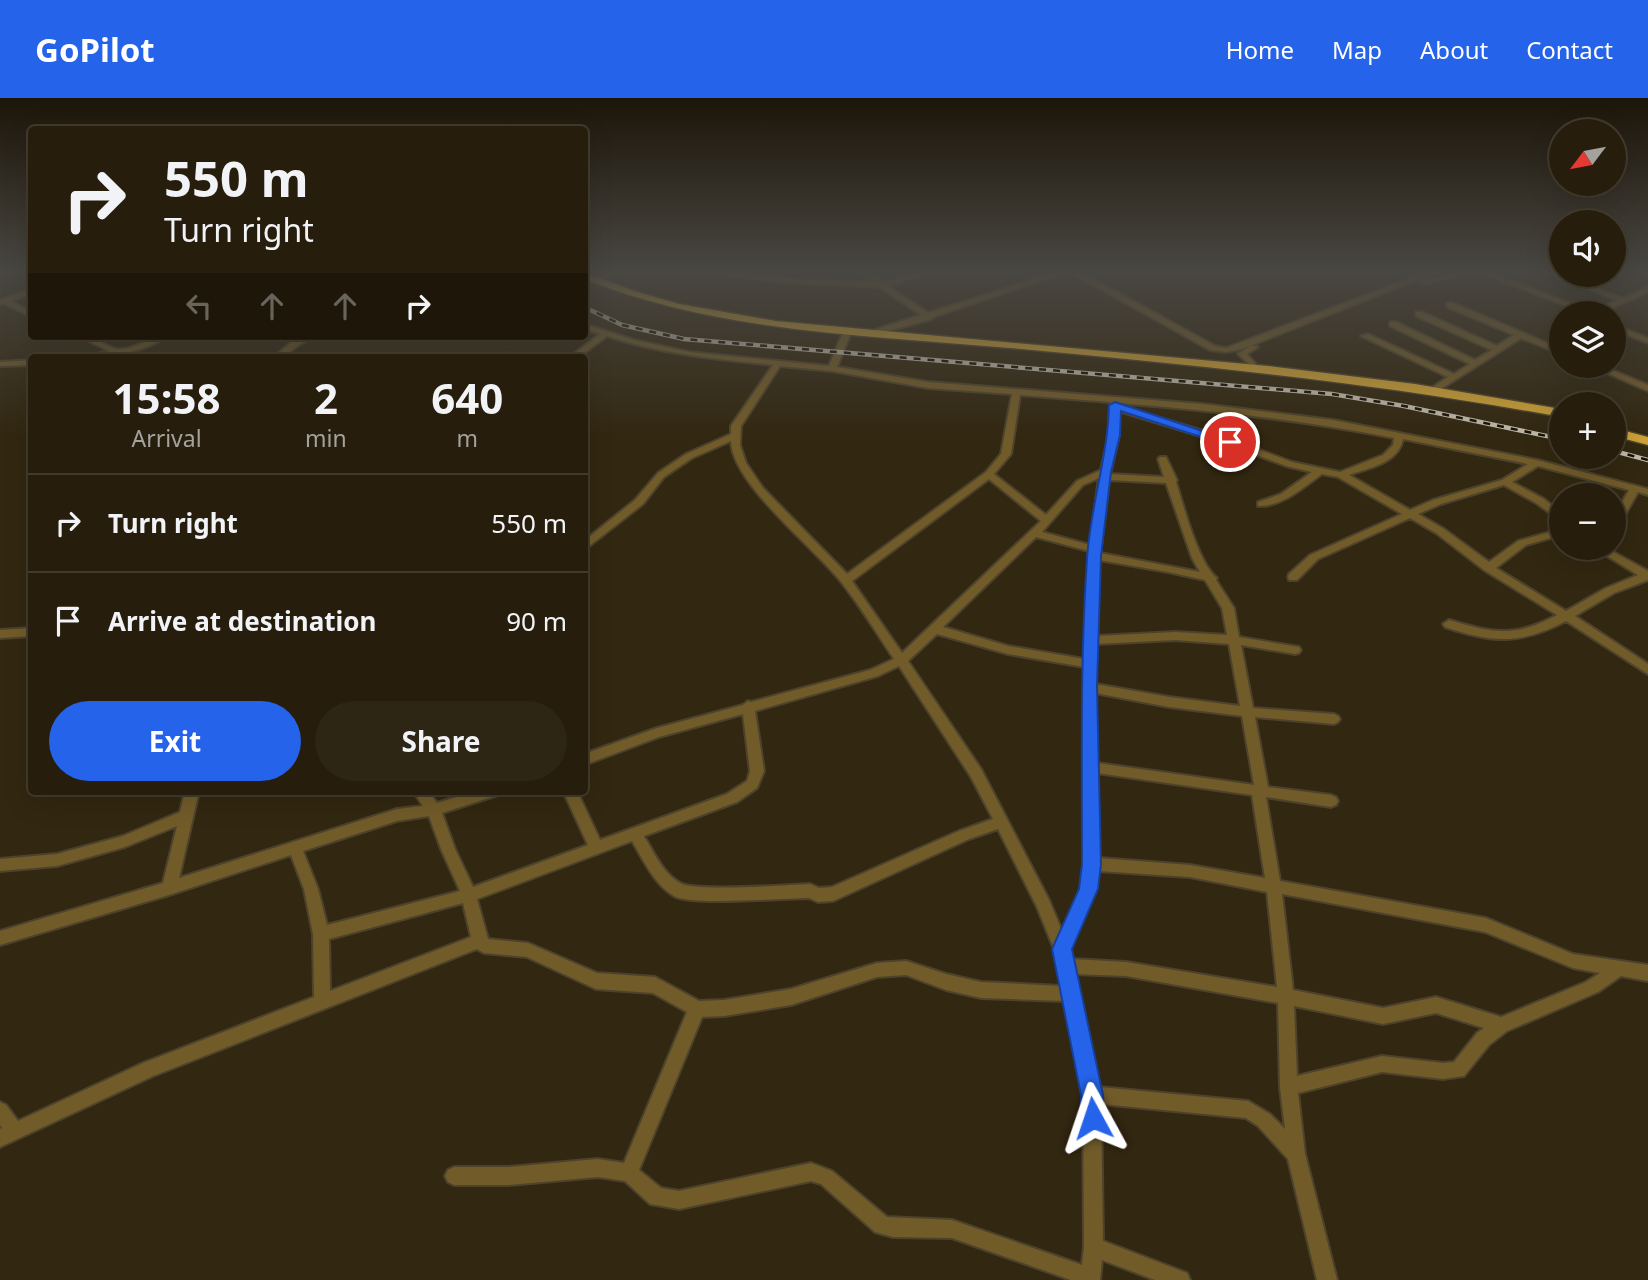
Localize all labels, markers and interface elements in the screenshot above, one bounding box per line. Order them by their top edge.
text: GoPilot [35,27,155,72]
text: Home [1226,33,1294,66]
text: Map [1332,33,1382,66]
text: About [1420,33,1488,66]
text: Contact [1526,33,1613,66]
north arrow [1549,119,1626,196]
map controls [1549,119,1626,560]
text: 550 m [164,145,309,211]
icon: right [49,154,140,245]
text: Turn right [164,208,314,251]
button: sound [1549,210,1626,287]
icon: left [180,287,218,325]
icon: ahead [253,287,291,325]
icon: ahead [326,287,364,325]
icon: right [399,287,437,325]
button: layers [1549,301,1626,378]
text: 15:58 [113,369,220,426]
text: 2 [314,369,338,426]
text: 640 [431,369,503,426]
button: + [1549,392,1626,469]
pin [1200,412,1260,472]
text: Arrival [131,422,202,454]
text: min [305,422,347,454]
text: m [457,422,478,454]
icon: arrive [1211,423,1249,461]
button: − [1549,483,1626,560]
icon: right [49,504,87,542]
text: Turn right [108,505,238,541]
text: 550 m [491,505,567,541]
icon: arrive [49,602,87,640]
text: Arrive at destination [108,603,377,639]
text: 90 m [506,603,567,639]
button: Exit [49,701,301,781]
button: Share [315,701,567,781]
position arrow [1056,1081,1130,1155]

